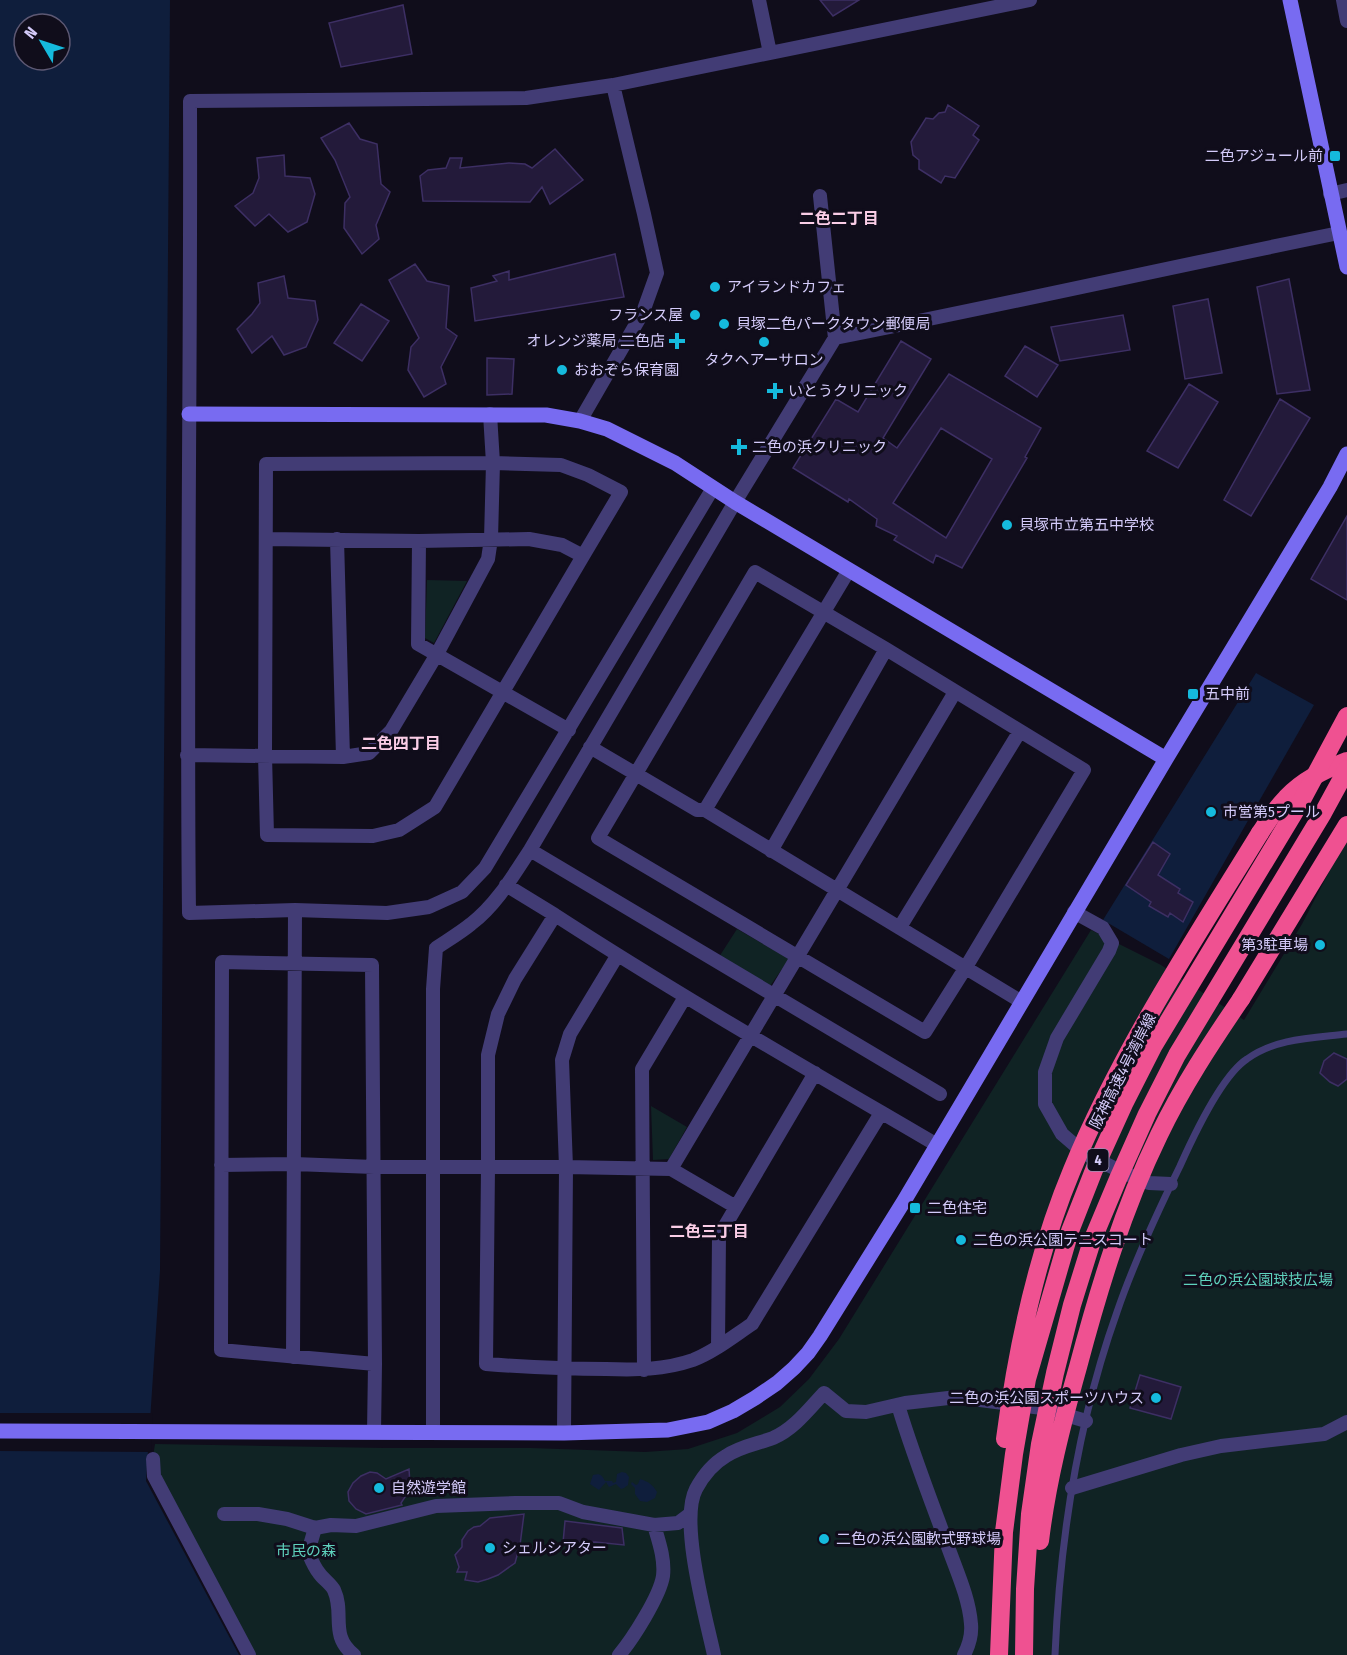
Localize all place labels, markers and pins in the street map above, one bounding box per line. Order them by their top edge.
place label: 二色アジュール前 [1205,147,1323,165]
marker: 二色アジュール前 [1328,149,1342,163]
place label: アイランドカフェ [727,278,846,296]
marker: アイランドカフェ [708,280,722,294]
place label: フランス屋 [608,306,683,324]
marker: フランス屋 [688,308,702,322]
place label: 貝塚二色パークタウン郵便局 [736,315,930,333]
marker: 貝塚二色パークタウン郵便局 [717,317,731,331]
place label: オレンジ薬局 二色店 [526,332,665,350]
marker: オレンジ薬局 二色店 [670,334,684,348]
marker: タクヘアーサロン [757,335,771,349]
place label: タクヘアーサロン [705,351,823,369]
place label: おおぞら保育園 [574,361,679,379]
marker: おおぞら保育園 [555,363,569,377]
marker: いとうクリニック [766,382,784,400]
place label: いとうクリニック [788,382,908,400]
marker: 二色の浜クリニック [730,438,748,456]
place label: 二色の浜クリニック [752,438,887,456]
place label: 貝塚市立第五中学校 [1019,516,1154,534]
marker: 貝塚市立第五中学校 [1000,518,1014,532]
place label: 五中前 [1205,685,1250,703]
marker: 五中前 [1186,687,1200,701]
place label: 市営第5プール [1223,803,1320,821]
marker: 市営第5プール [1204,805,1218,819]
place label: 第3駐車場 [1241,936,1308,954]
marker: 第3駐車場 [1313,938,1327,952]
place label: 二色住宅 [927,1199,987,1217]
marker: 二色住宅 [908,1201,922,1215]
place label: 二色の浜公園テニスコート [973,1231,1153,1249]
marker: 二色の浜公園テニスコート [954,1233,968,1247]
place label: 二色の浜公園スポーツハウス [949,1389,1144,1407]
marker: 二色の浜公園スポーツハウス [1149,1391,1163,1405]
place label: 自然遊学館 [391,1479,466,1497]
marker: 自然遊学館 [372,1481,386,1495]
place label: 二色の浜公園軟式野球場 [836,1530,1001,1548]
marker: 二色の浜公園軟式野球場 [817,1532,831,1546]
place label: シェルシアター [502,1539,607,1557]
marker: シェルシアター [483,1541,497,1555]

